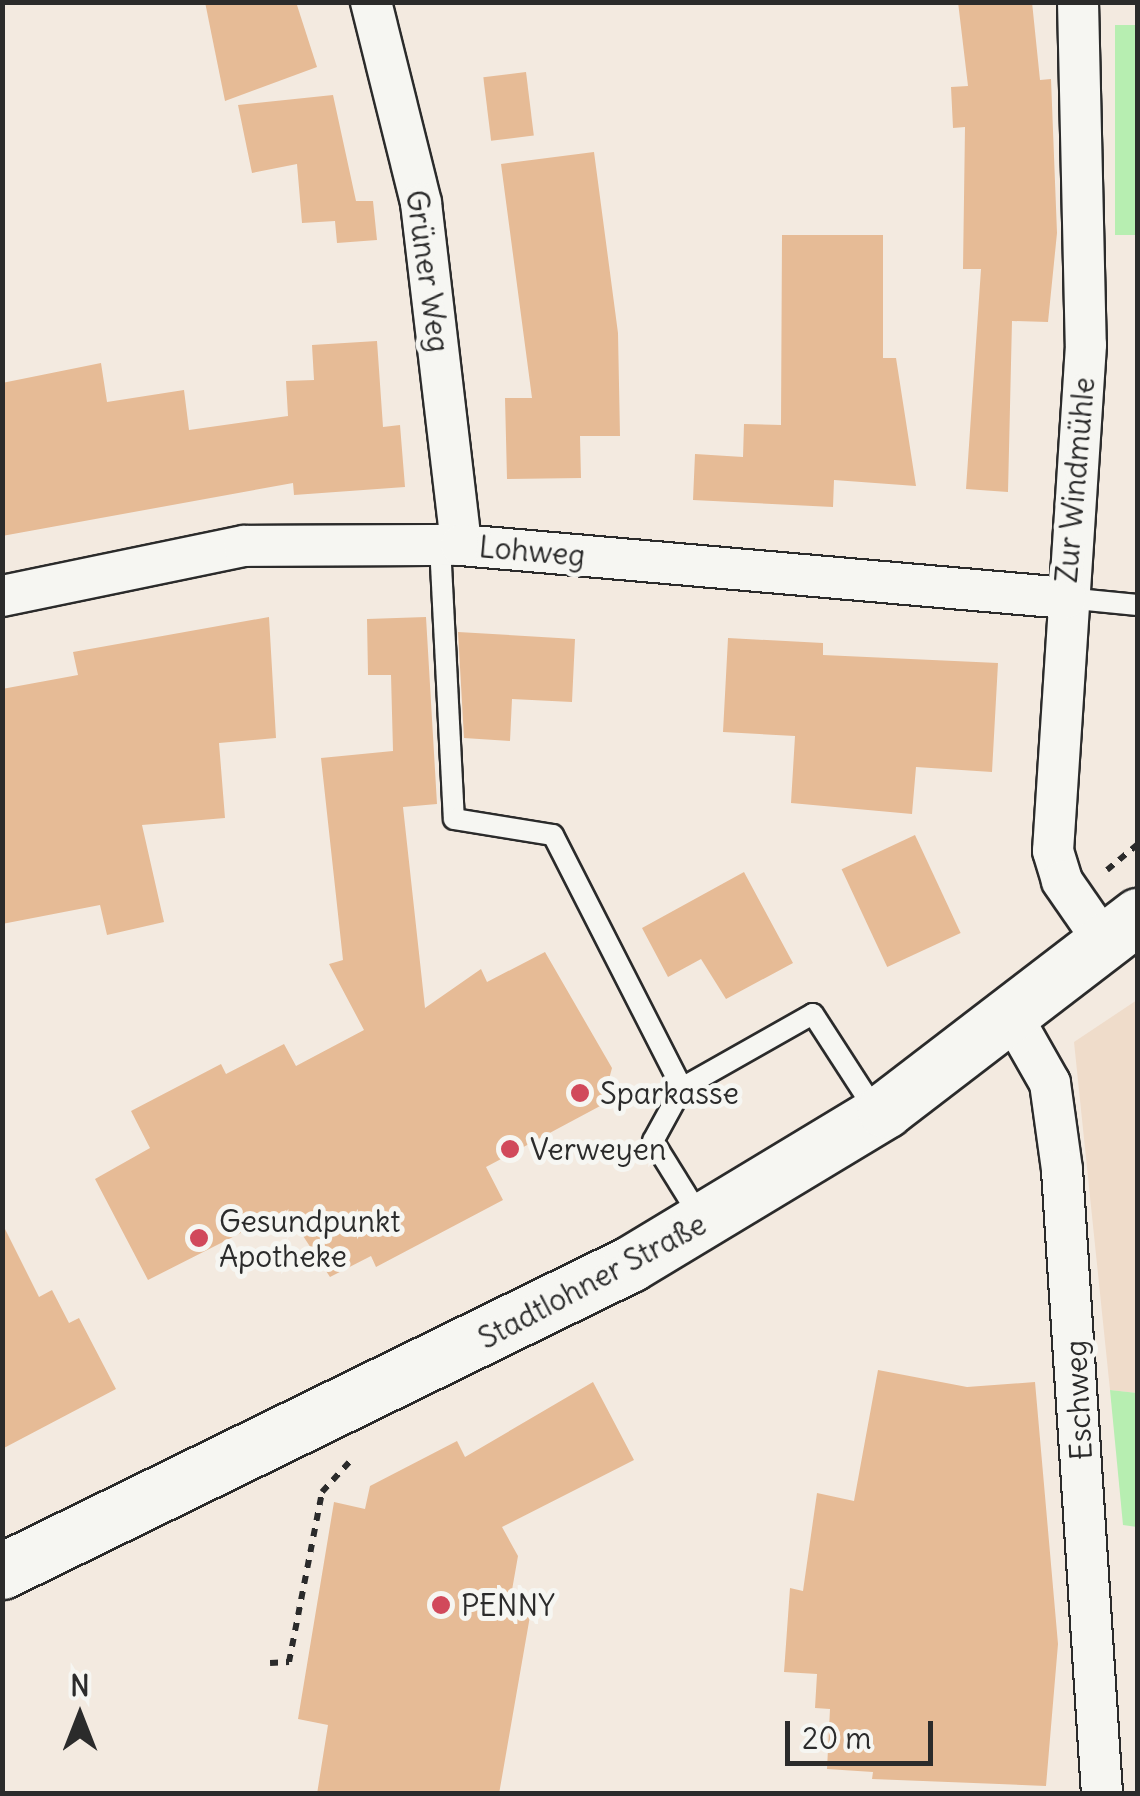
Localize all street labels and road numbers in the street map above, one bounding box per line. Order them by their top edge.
street label: Grüner Weg [399,188,457,354]
street label: Zur Windmühle [1048,376,1102,584]
street label: Lohweg [477,528,587,574]
street label: Stadtlohner Straße [472,1206,712,1356]
street label: Eschweg [1057,1339,1099,1461]

